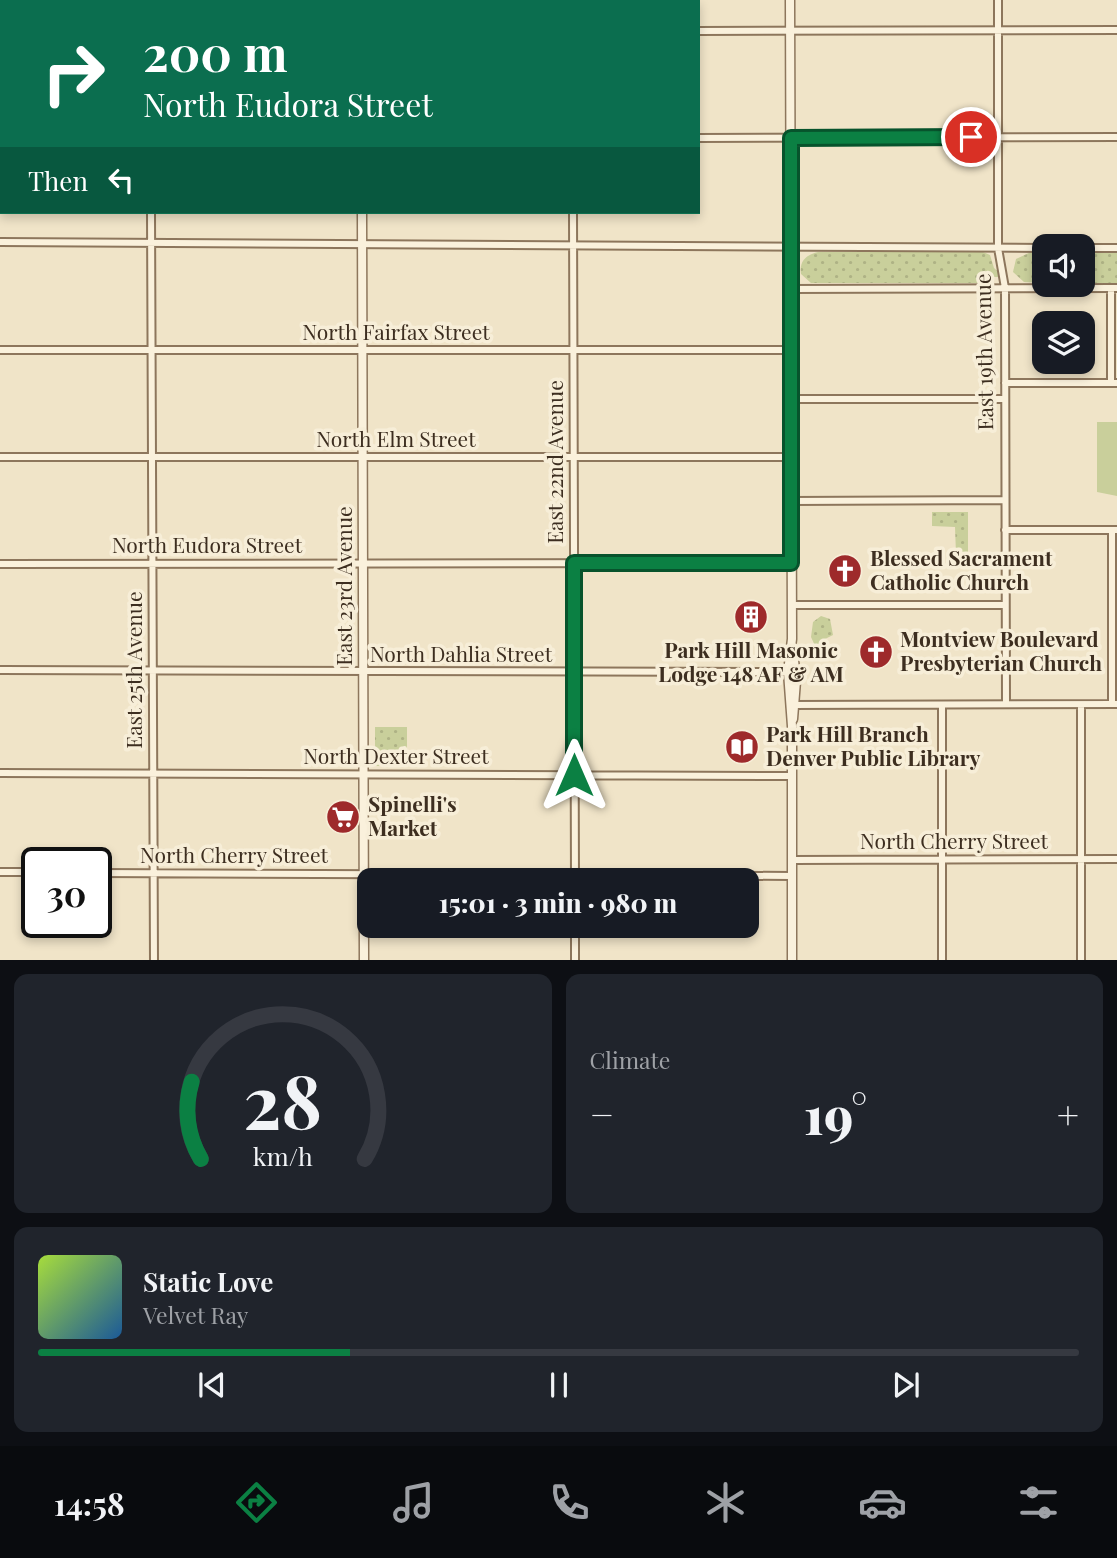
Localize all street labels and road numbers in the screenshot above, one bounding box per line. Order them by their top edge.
street label: East 19th Avenue [968,273,998,431]
street label: North Fairfax Street [302,317,490,345]
street label: East 22nd Avenue [540,380,568,544]
street label: North Elm Street [316,424,476,452]
street label: East 23rd Avenue [329,506,357,666]
street label: North Eudora Street [112,530,303,558]
street label: East 25th Avenue [119,591,147,749]
street label: North Dahlia Street [370,639,553,667]
street label: North Dexter Street [303,741,489,769]
street label: North Cherry Street [860,826,1049,854]
street label: North Cherry Street [140,840,329,868]

